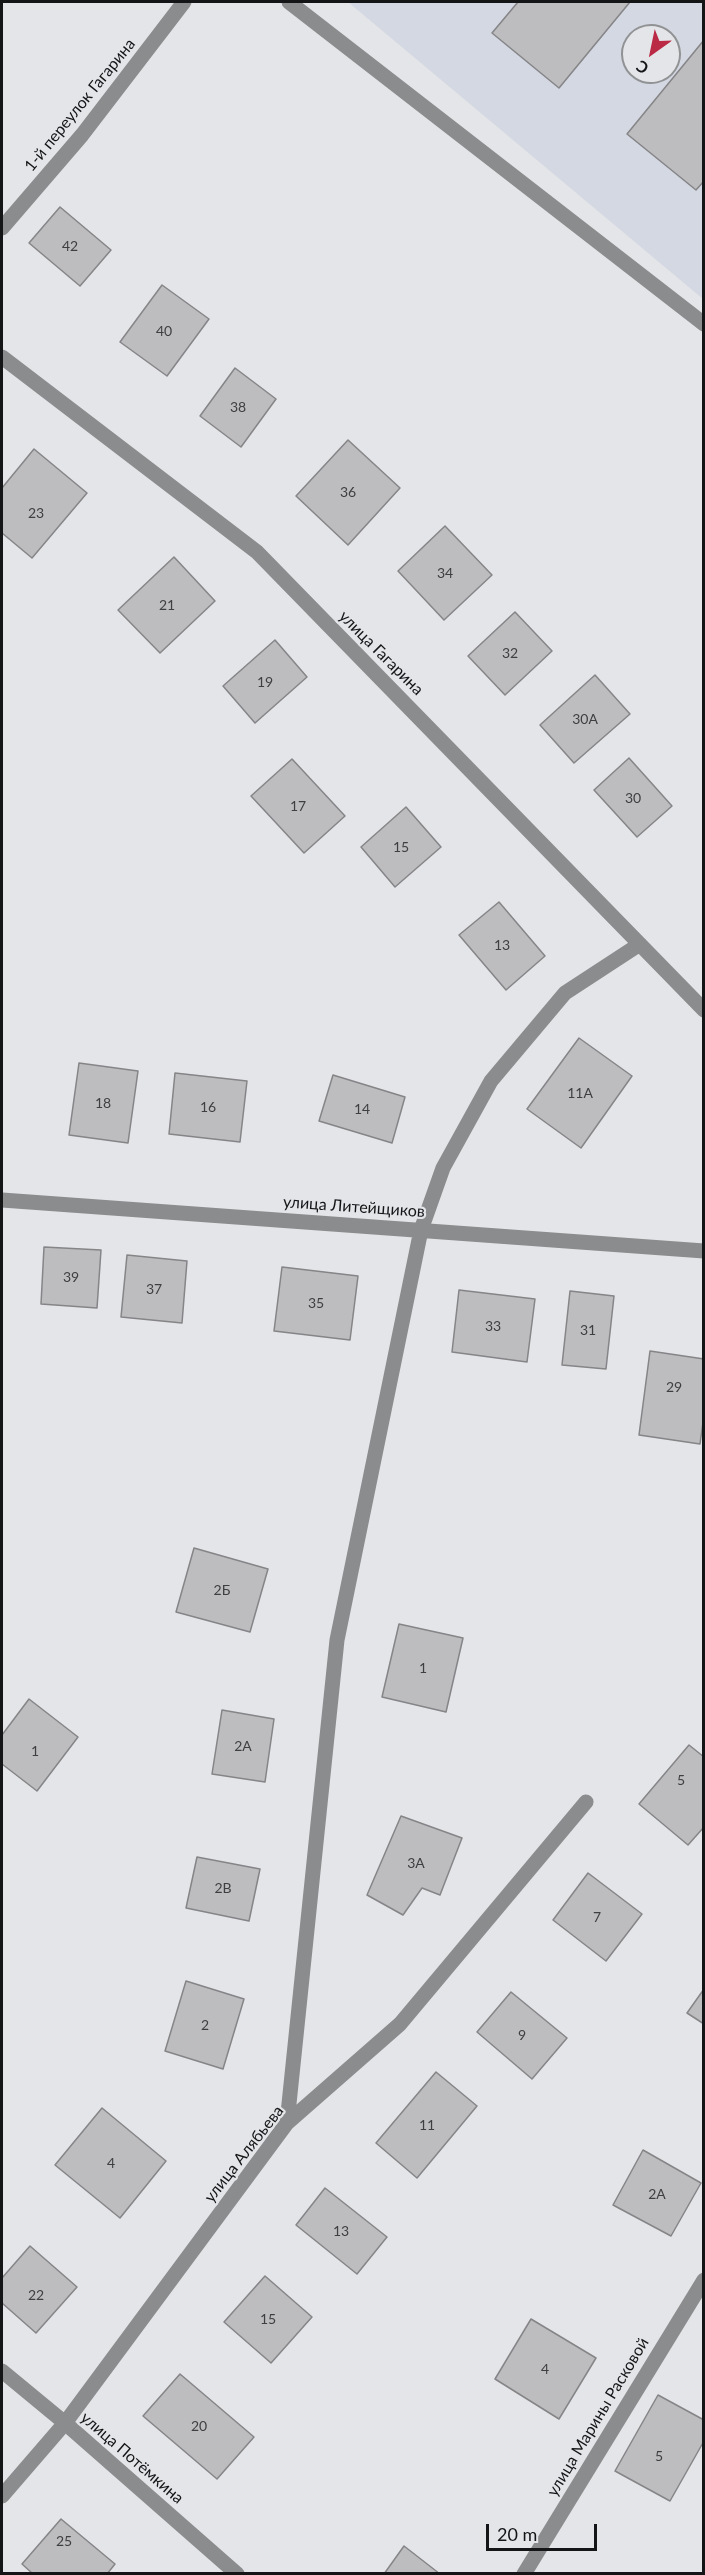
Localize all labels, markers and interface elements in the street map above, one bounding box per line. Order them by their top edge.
north arrow [621,24,681,84]
street label: 1-й переулок Гагарина [21,35,139,175]
text: С [632,57,652,79]
house number: 42 [62,238,78,254]
house number: 40 [156,323,172,339]
house number: 38 [230,399,246,415]
house number: 36 [340,484,356,500]
house number: 23 [28,505,44,521]
house number: 34 [437,565,453,581]
house number: 21 [159,597,175,613]
street label: улица Гагарина [335,607,427,699]
house number: 32 [502,645,518,661]
house number: 19 [257,674,273,690]
house number: 30А [572,711,598,727]
house number: 30 [625,790,641,806]
house number: 17 [290,798,306,814]
house number: 15 [393,839,409,855]
house number: 13 [494,937,510,953]
house number: 11А [567,1085,593,1101]
house number: 18 [95,1095,111,1111]
house number: 16 [200,1099,216,1115]
house number: 14 [354,1101,370,1117]
street label: улица Литейщиков [283,1192,425,1222]
house number: 39 [63,1269,79,1285]
house number: 37 [146,1281,162,1297]
house number: 35 [308,1295,324,1311]
house number: 33 [485,1318,501,1334]
house number: 31 [580,1322,596,1338]
house number: 29 [666,1379,682,1395]
house number: 2Б [214,1582,230,1598]
house number: 1 [419,1660,427,1676]
house number: 2А [234,1738,252,1754]
house number: 1 [31,1743,39,1759]
house number: 5 [677,1772,685,1788]
house number: 3А [407,1855,425,1871]
house number: 2В [214,1880,232,1896]
house number: 7 [593,1909,601,1925]
house number: 2 [201,2017,209,2033]
house number: 9 [518,2027,526,2043]
street label: улица Алябьева [200,2102,288,2206]
house number: 11 [419,2117,435,2133]
house number: 4 [107,2155,115,2171]
house number: 2А [648,2186,666,2202]
house number: 13 [333,2223,349,2239]
house number: 22 [28,2287,44,2303]
house number: 15 [260,2311,276,2327]
street label: улица Марины Расковой [543,2334,653,2500]
house number: 4 [541,2361,549,2377]
street label: улица Потёмкина [77,2408,187,2508]
house number: 20 [191,2418,207,2434]
house number: 5 [655,2448,663,2464]
scale bar [489,2512,600,2550]
text: 20 m [497,2523,537,2545]
house number: 25 [56,2533,72,2549]

